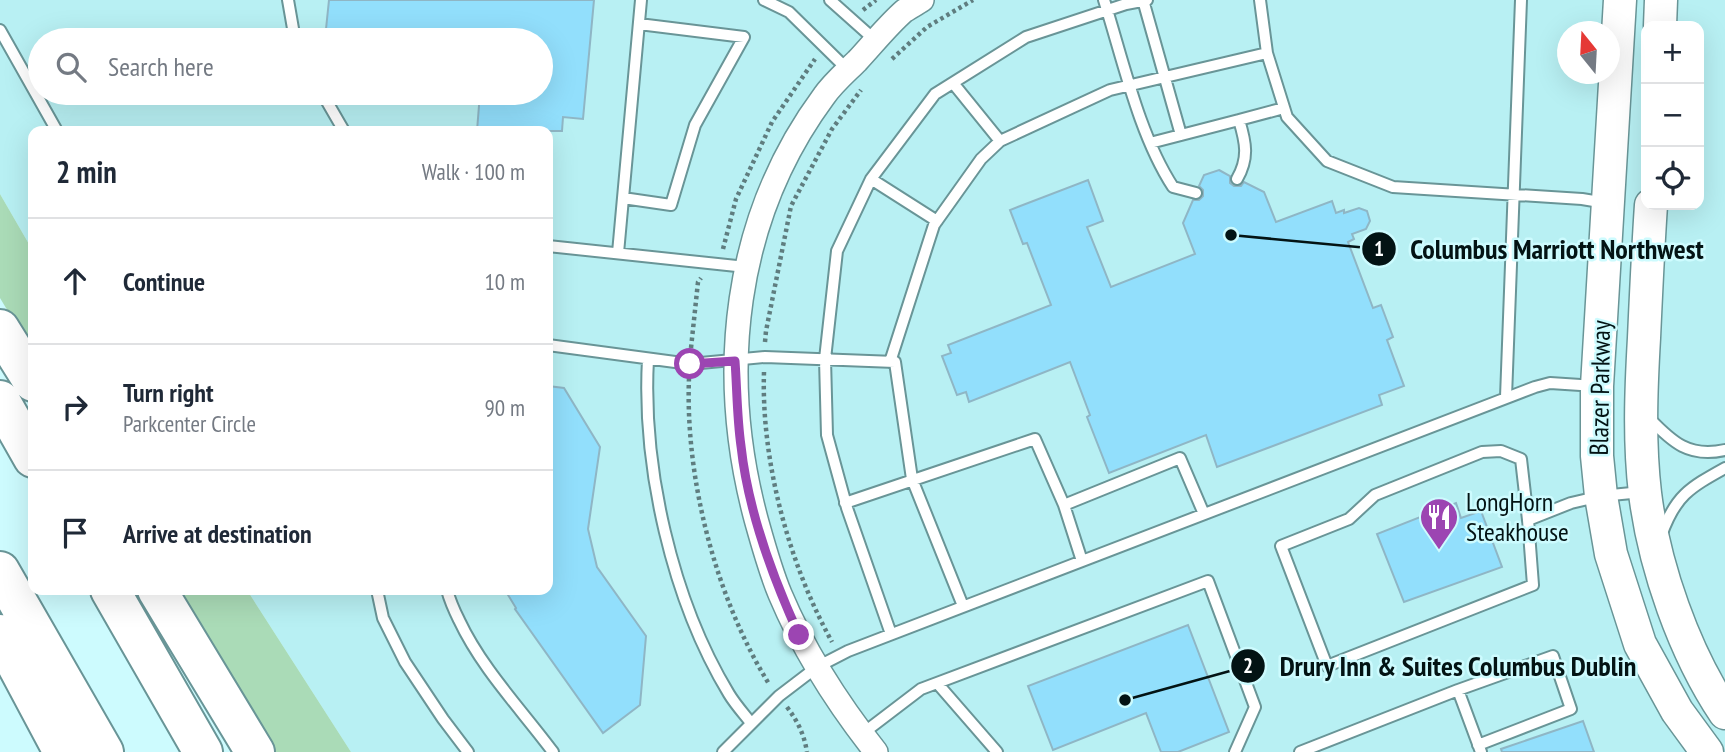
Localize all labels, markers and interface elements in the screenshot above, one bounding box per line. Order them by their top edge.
north arrow [1557,21,1620,84]
map controls [1641,21,1704,210]
button: + [1641,21,1704,84]
search box [28,28,553,105]
icon: search [52,48,90,86]
text: Search here [108,50,214,83]
button: − [1641,84,1704,147]
button: locate [1641,147,1704,210]
text: 2 min [56,152,117,191]
text: Walk · 100 m [422,157,525,186]
callout: Columbus Marriott Northwest [1361,224,1718,273]
text: Columbus Marriott Northwest [1410,230,1704,267]
text: 1 [1374,235,1384,262]
icon: ahead [56,262,94,300]
text: Continue [123,265,205,298]
text: 10 m [484,267,525,296]
street label: Blazer Parkway [1582,320,1617,456]
route start [674,348,705,379]
text: Turn right [123,376,214,409]
icon: right [56,388,94,426]
text: 90 m [484,393,525,422]
text: Parkcenter Circle [123,409,256,438]
place label: LongHorn Steakhouse [1466,485,1569,548]
restaurant icon: LongHorn Steakhouse [1418,496,1460,551]
icon: arrive [56,514,94,552]
text: Arrive at destination [123,517,312,550]
route end [783,619,814,650]
callout: Drury Inn & Suites Columbus Dublin [1230,642,1651,691]
text: Drury Inn & Suites Columbus Dublin [1280,647,1636,684]
text: 2 [1243,652,1253,679]

